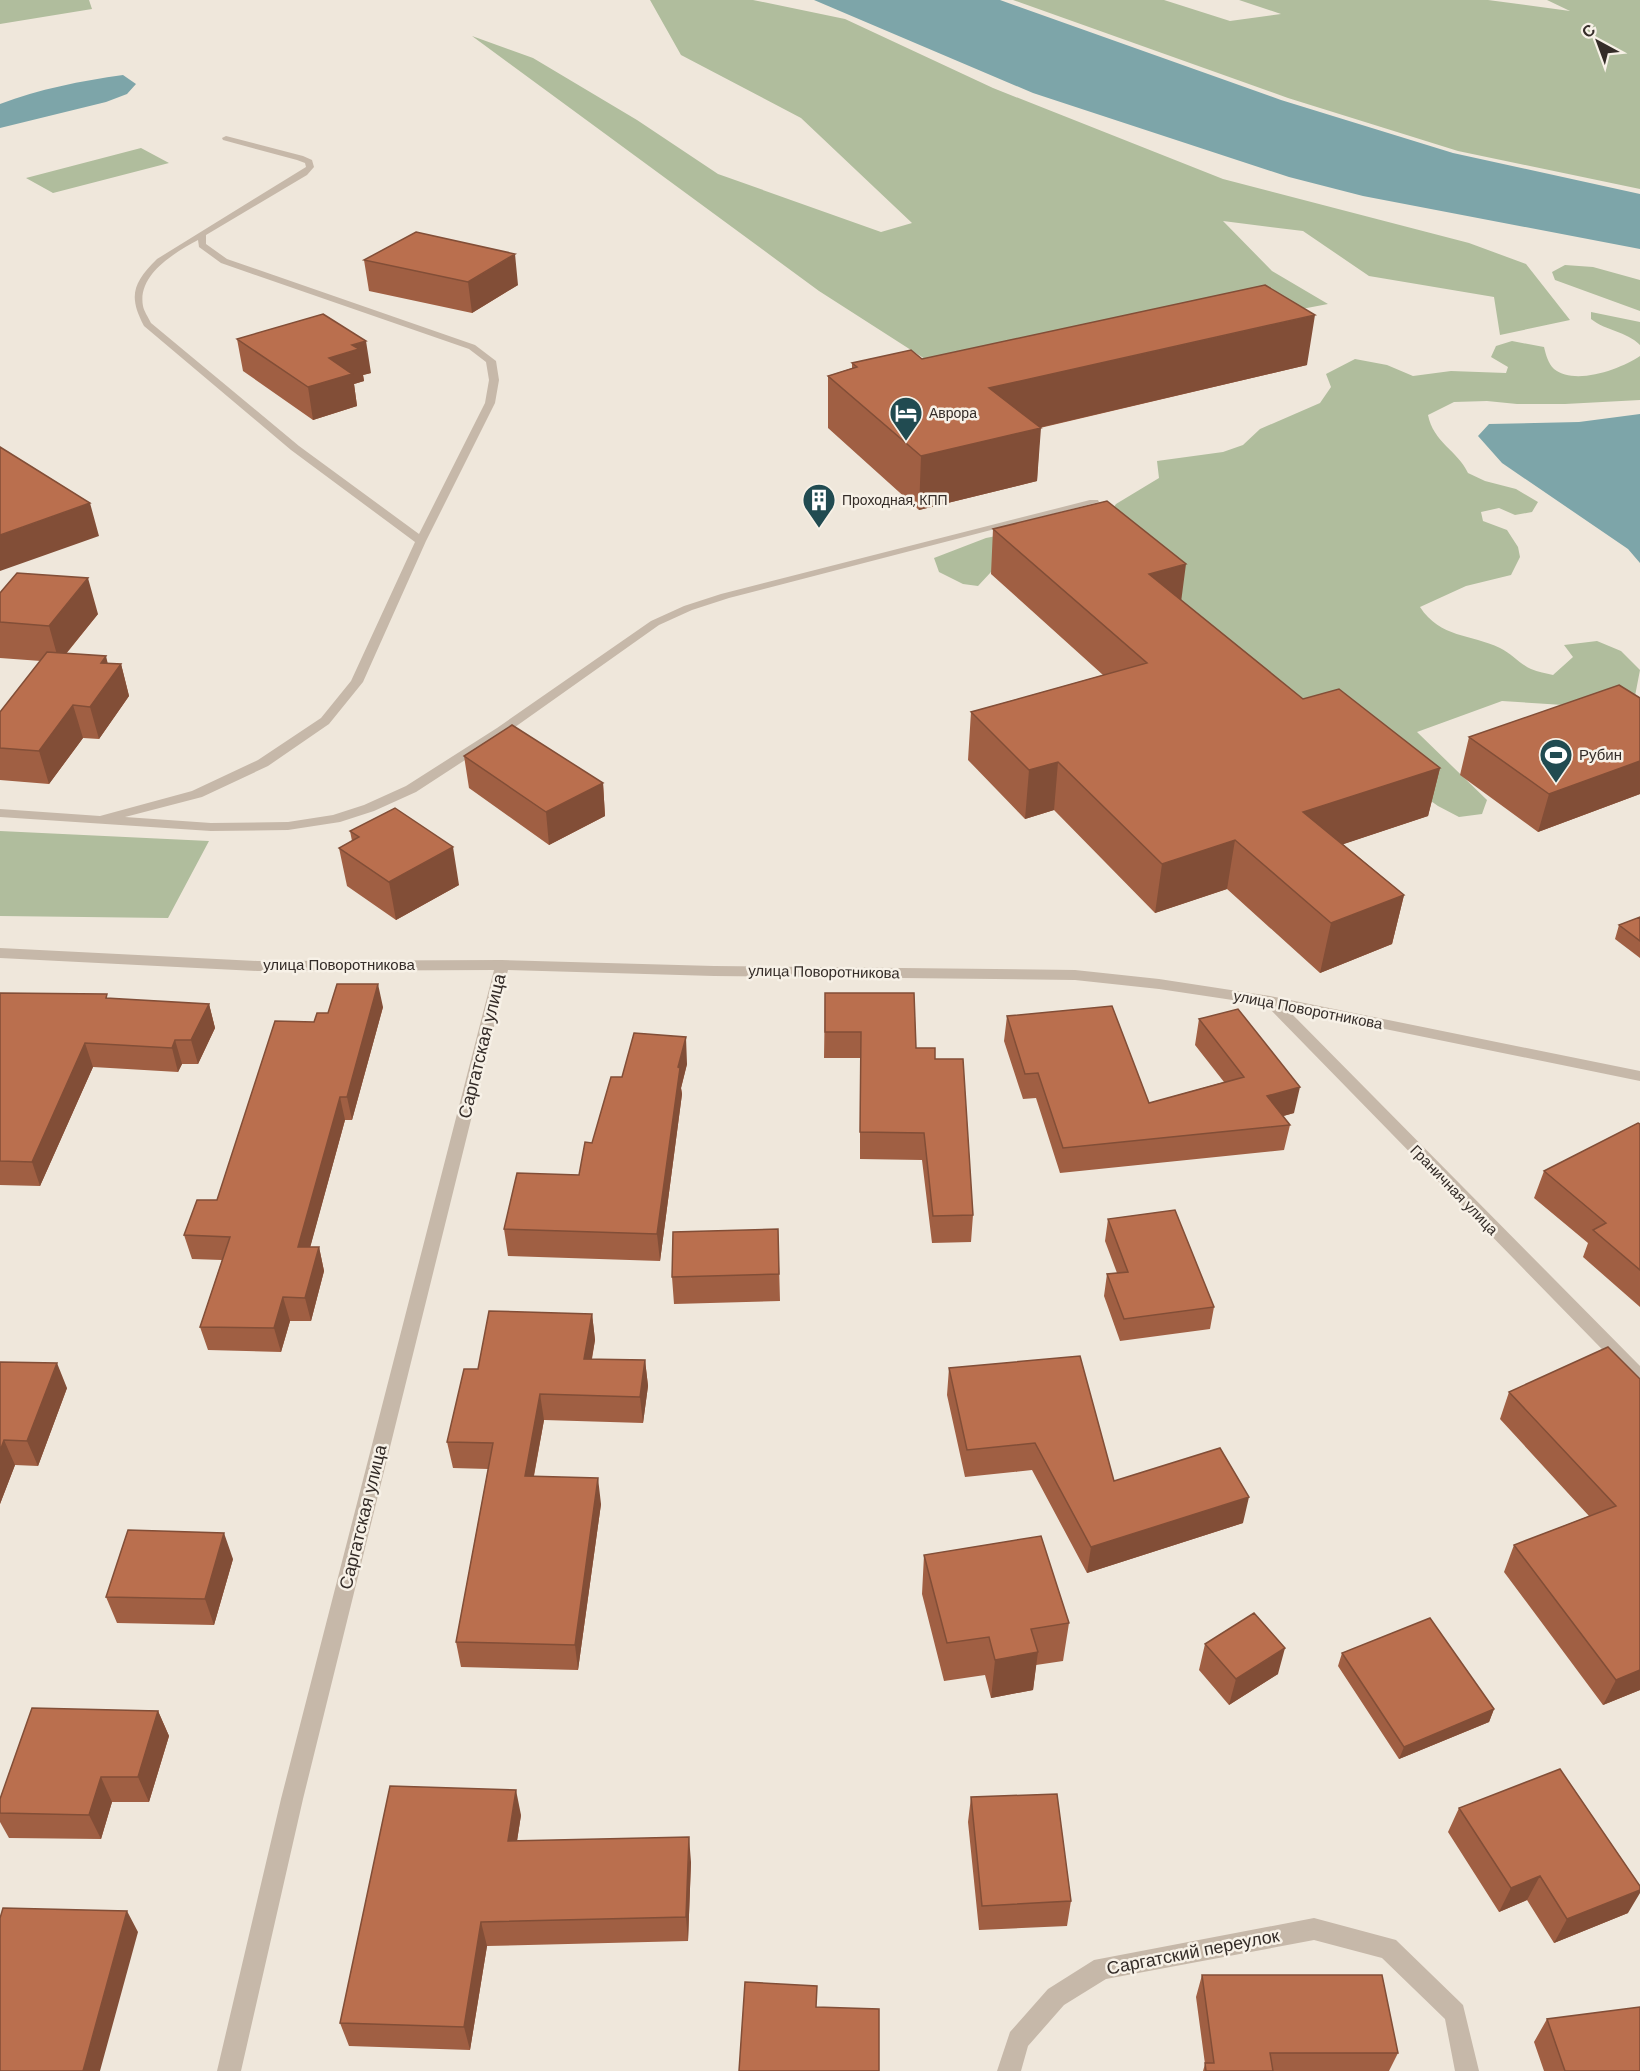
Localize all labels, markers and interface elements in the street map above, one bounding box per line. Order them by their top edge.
north arrow [1568,12,1628,72]
text: С [1577,19,1600,43]
hotel icon: Аврора [888,395,924,442]
place label: Аврора [929,404,977,422]
building icon: Проходная, КПП [801,482,837,529]
place label: Проходная, КПП [842,491,948,509]
sports icon: Рубин [1538,737,1574,784]
place label: Рубин [1579,745,1622,765]
street label: улица Поворотникова [263,955,415,975]
street label: улица Поворотникова [748,961,901,983]
street label: Саргатская улица [452,970,512,1121]
street label: улица Поворотникова [1232,986,1385,1034]
street label: Граничная улица [1406,1140,1503,1240]
street label: Саргатская улица [333,1441,393,1592]
street label: Саргатский переулок [1105,1923,1282,1981]

